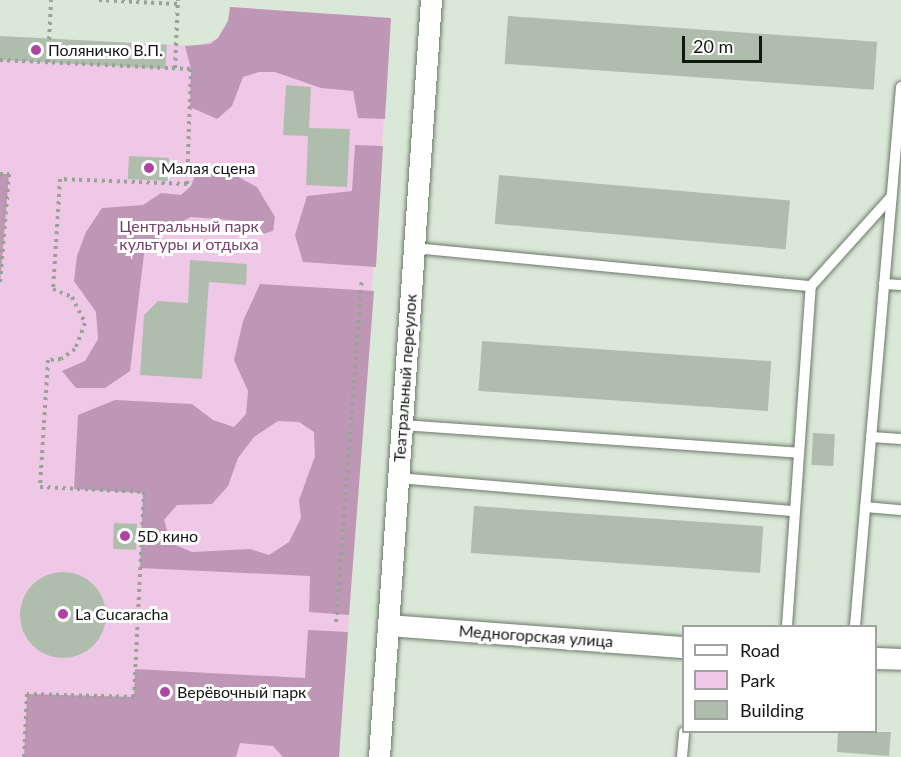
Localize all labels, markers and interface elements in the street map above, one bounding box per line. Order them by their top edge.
scale bar [685,24,764,62]
text: 20 m [693,35,733,57]
place label: Поляничко В.П. [48,40,163,60]
marker: Поляничко В.П. [29,43,43,57]
place label: Малая сцена [161,158,255,178]
marker: Малая сцена [142,161,156,175]
park label: Центральный парк культуры и отдыха [119,216,259,254]
street label: Театральный переулок [390,293,420,463]
place label: 5D кино [137,526,198,546]
marker: 5D кино [118,529,132,543]
place label: La Cucaracha [75,604,169,624]
marker: La Cucaracha [56,607,70,621]
street label: Медногорская улица [458,621,614,651]
legend [682,625,877,733]
text: Road [740,639,780,661]
text: Park [740,669,775,691]
place label: Верёвочный парк [177,682,306,702]
marker: Верёвочный парк [158,685,172,699]
text: Building [740,699,804,721]

